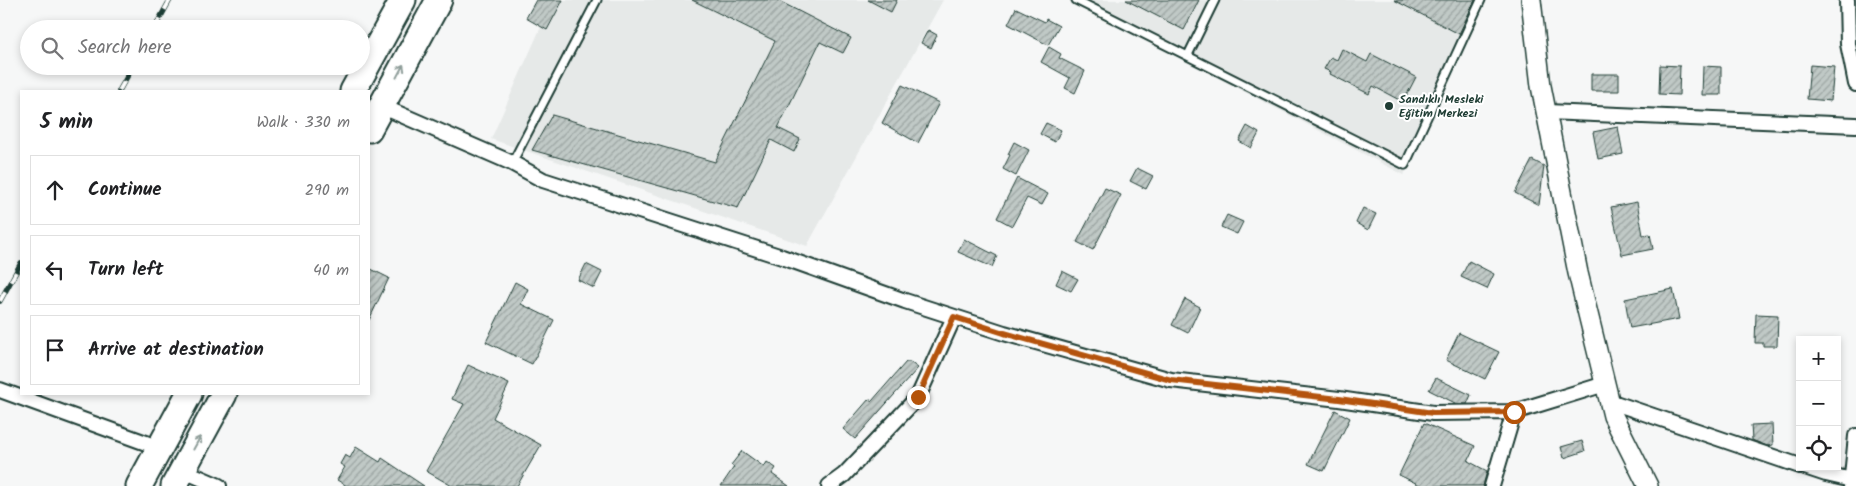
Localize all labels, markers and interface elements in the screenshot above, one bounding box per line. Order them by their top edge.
search box [20,20,370,75]
text: Search here [78,33,172,63]
icon: search [38,34,66,62]
one-way arrow [396,64,406,79]
place label: Sandıklı Mesleki Eğitim Merkezi [1399,90,1484,123]
marker: Sandıklı Mesleki Eğitim Merkezi [1383,100,1395,112]
text: 5 min [40,106,93,139]
text: Walk · 330 m [257,110,350,135]
text: Continue [88,175,161,205]
icon: ahead [41,176,69,204]
text: 290 m [305,178,349,203]
text: Turn left [88,255,163,285]
icon: left [41,256,69,284]
text: 40 m [313,258,349,283]
text: Arrive at destination [88,335,264,365]
icon: arrive [41,336,69,364]
map controls [1796,336,1841,471]
button: + [1796,336,1841,381]
button: − [1796,381,1841,426]
route end [907,386,930,409]
route start [1503,401,1526,424]
button: locate [1796,426,1841,471]
one-way arrow [192,436,202,451]

